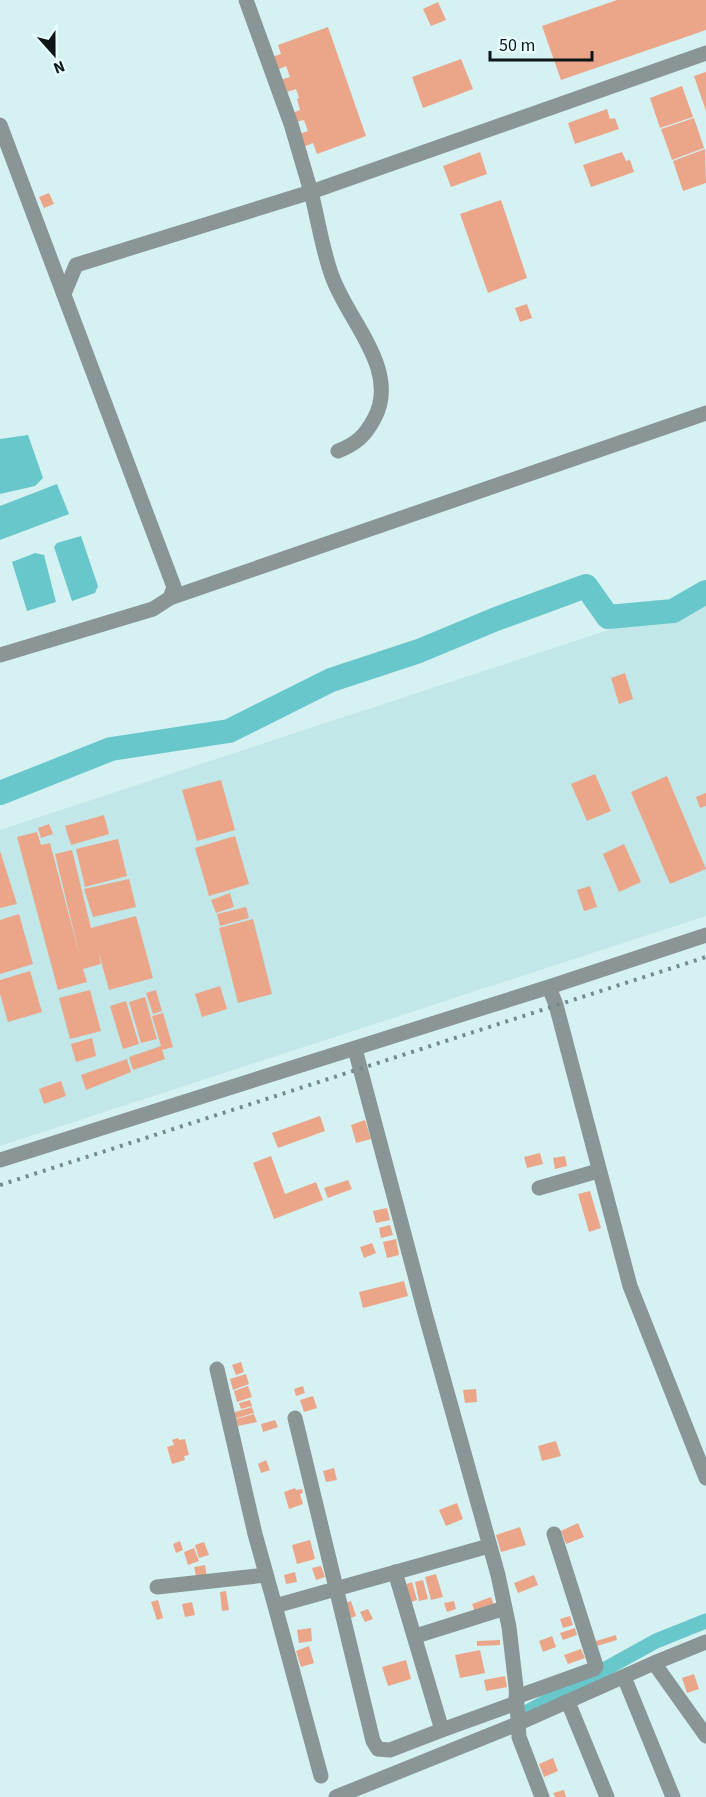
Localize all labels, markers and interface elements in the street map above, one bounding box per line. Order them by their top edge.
north arrow [24,24,84,84]
scale bar [490,24,592,62]
text: 50 m [499,33,535,58]
text: N [50,55,68,79]

